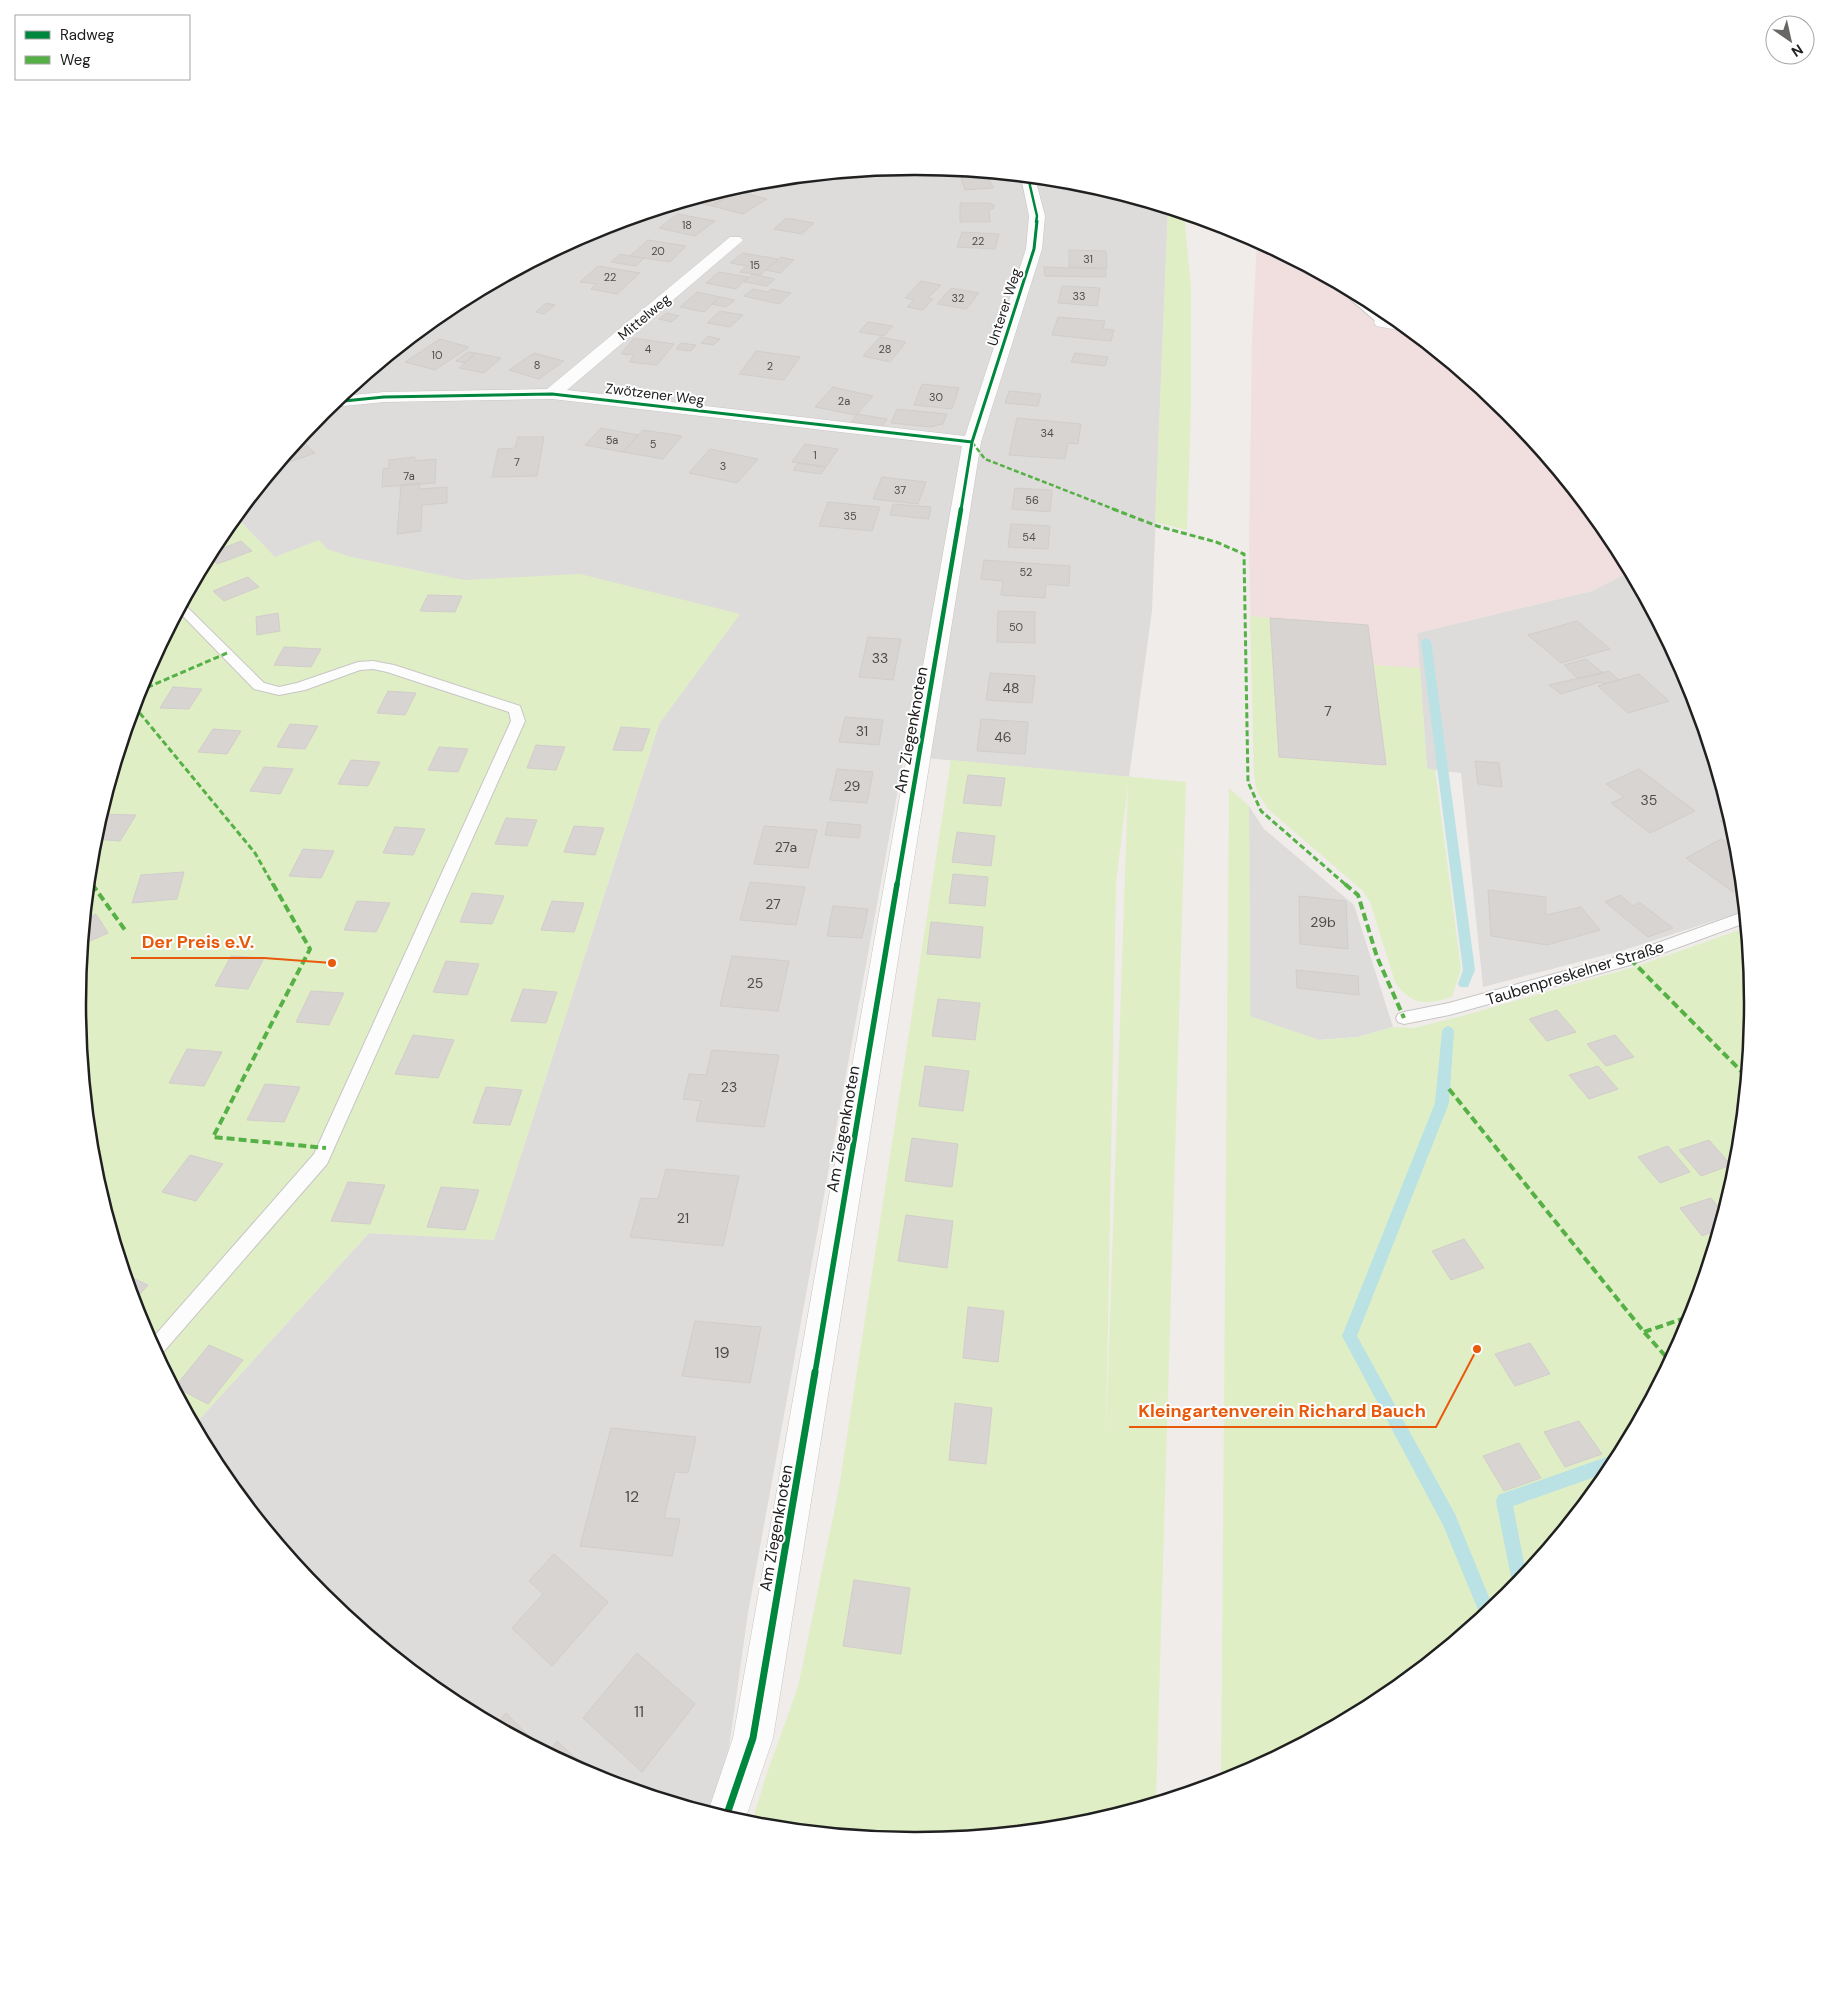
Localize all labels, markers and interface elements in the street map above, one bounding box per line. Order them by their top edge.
legend [15,15,190,80]
north arrow [1765,15,1815,65]
text: Radweg [60,25,114,45]
text: N [1788,40,1807,61]
text: Weg [60,50,91,70]
house number: 18 [682,218,692,232]
house number: 22 [972,234,984,248]
house number: 20 [651,244,665,258]
house number: 31 [1083,252,1093,266]
house number: 15 [750,258,760,272]
street label: Unterer Weg [983,266,1025,348]
house number: 22 [604,270,616,284]
house number: 33 [1072,289,1086,303]
street label: Mittelweg [614,290,674,344]
house number: 32 [952,291,964,305]
house number: 4 [645,342,652,356]
house number: 28 [879,342,891,356]
house number: 10 [432,348,442,362]
house number: 8 [534,358,540,372]
house number: 2 [767,359,773,373]
street label: Zwötzener Weg [605,379,706,409]
house number: 30 [929,390,943,404]
house number: 2a [838,394,850,408]
house number: 34 [1040,426,1054,440]
house number: 5a [606,433,618,447]
house number: 5 [650,437,657,451]
house number: 1 [813,448,817,462]
house number: 7 [514,455,520,469]
house number: 3 [720,459,726,473]
house number: 7a [403,469,415,483]
house number: 37 [894,483,906,497]
house number: 56 [1025,493,1039,507]
house number: 35 [843,509,857,523]
house number: 54 [1022,530,1036,544]
house number: 52 [1020,565,1032,579]
house number: 50 [1009,620,1023,634]
house number: 33 [872,649,888,667]
street label: Am Ziegenknoten [890,665,932,795]
house number: 48 [1002,679,1020,697]
house number: 7 [1324,702,1332,720]
house number: 31 [856,722,868,740]
house number: 46 [994,728,1012,746]
house number: 29 [844,777,861,795]
house number: 35 [1641,791,1657,809]
house number: 27a [775,838,797,856]
house number: 27 [765,895,781,913]
house number: 29b [1310,913,1336,931]
callout: Der Preis e.V. [131,925,264,958]
text: Der Preis e.V. [142,930,254,954]
street label: Taubenpreskelner Straße [1484,936,1666,1010]
house number: 25 [747,974,763,992]
street label: Am Ziegenknoten [822,1064,864,1194]
house number: 23 [721,1078,737,1096]
house number: 21 [677,1209,689,1227]
house number: 19 [714,1342,730,1363]
callout: Kleingartenverein Richard Bauch [1129,1394,1436,1427]
text: Kleingartenverein Richard Bauch [1138,1399,1426,1423]
street label: Am Ziegenknoten [755,1463,797,1593]
house number: 12 [625,1486,639,1507]
house number: 11 [634,1701,644,1722]

